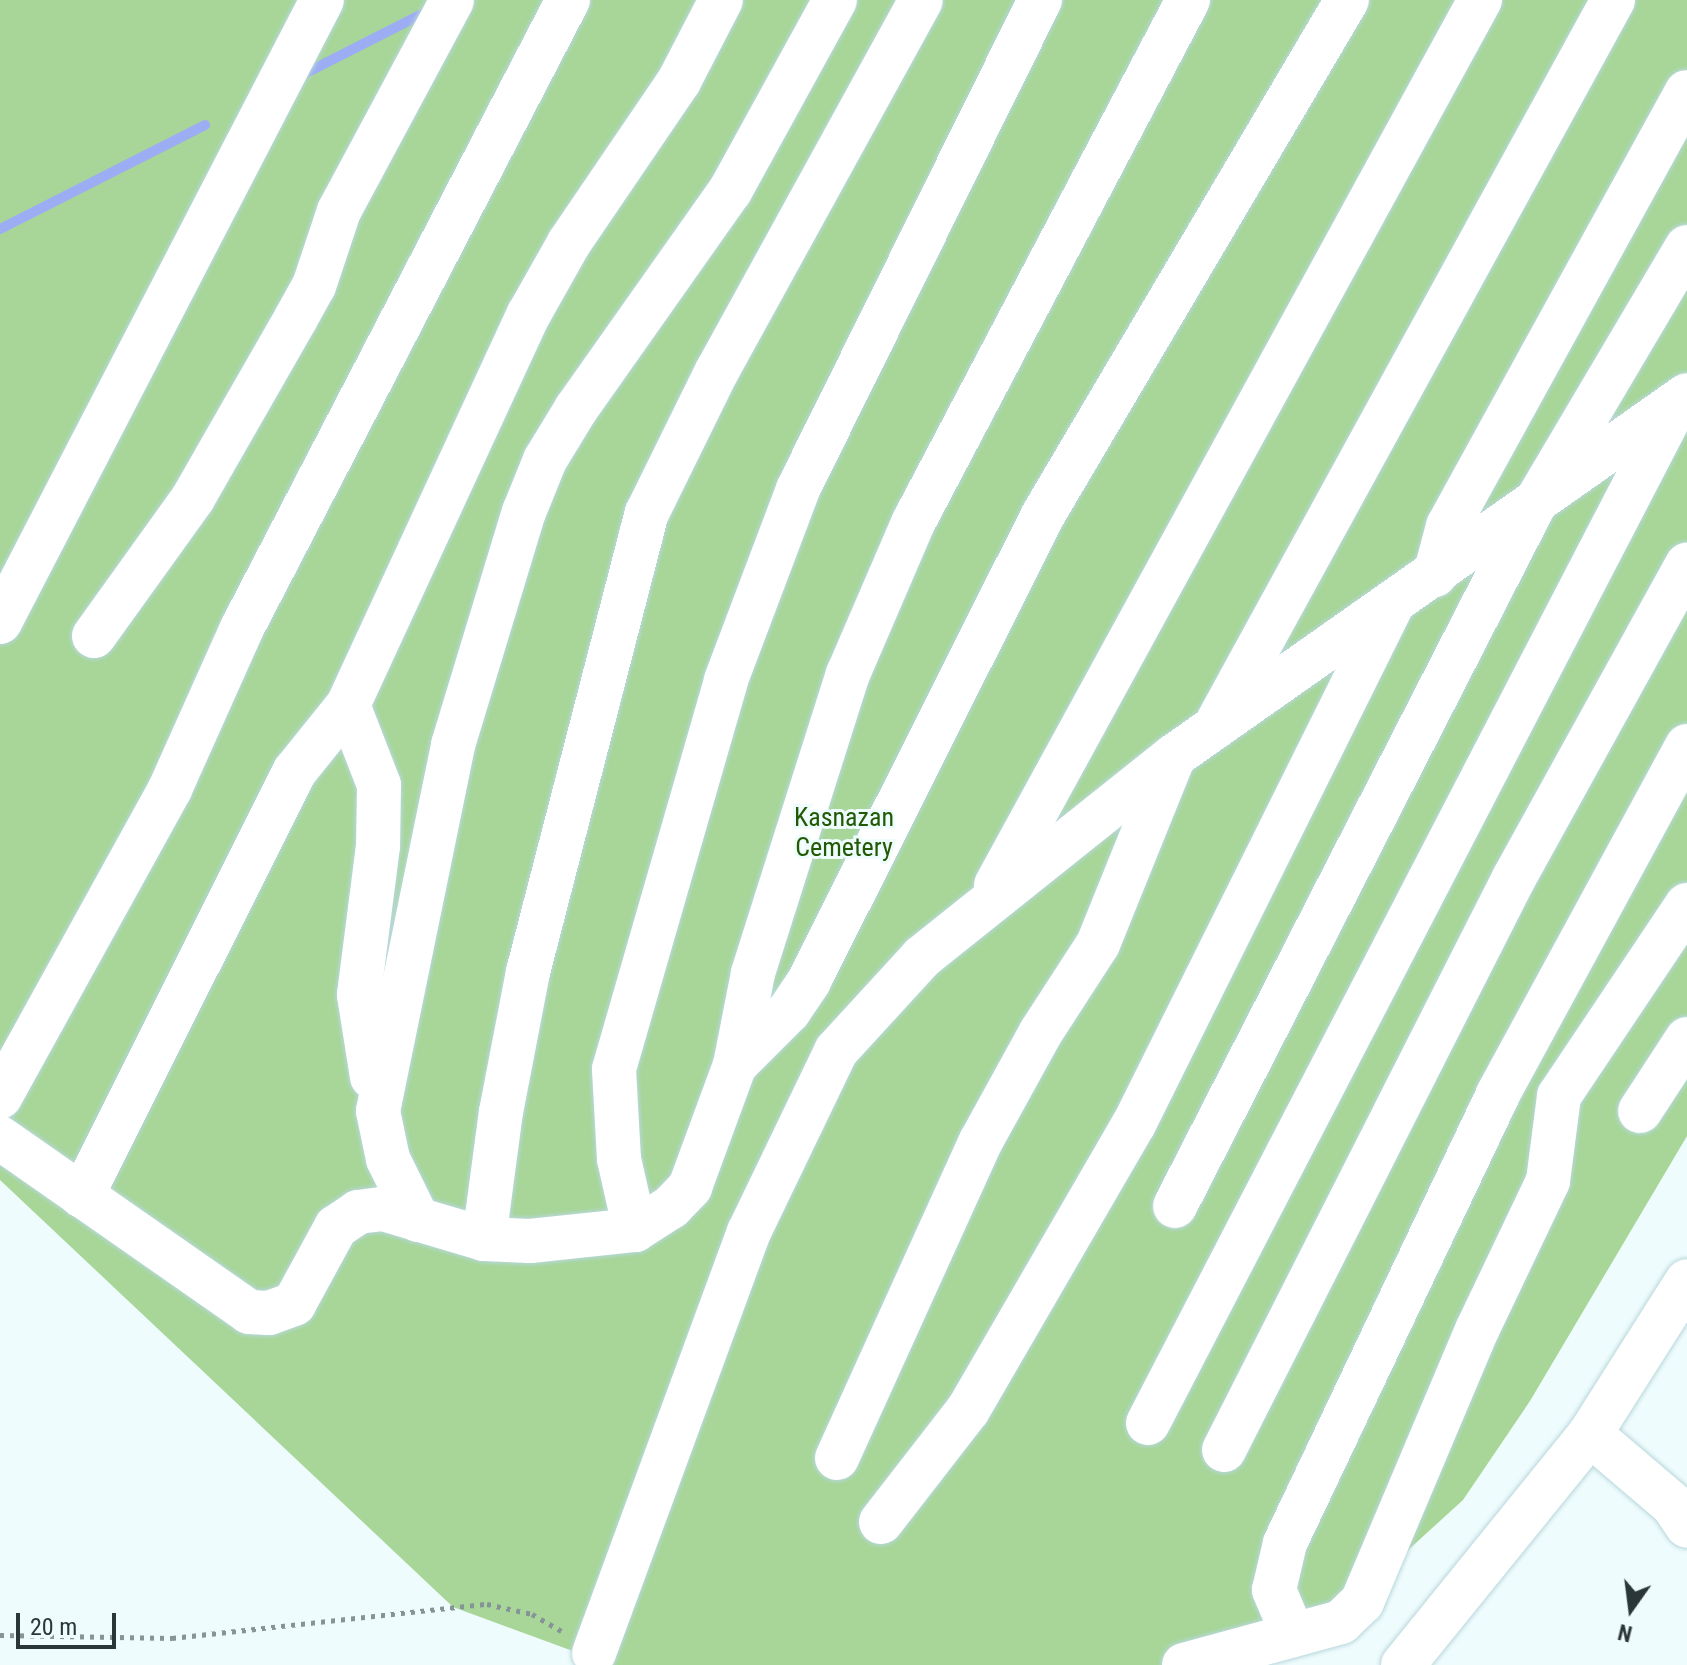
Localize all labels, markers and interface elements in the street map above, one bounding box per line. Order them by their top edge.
park label: Kasnazan Cemetery [794,802,894,864]
north arrow [1591,1569,1671,1649]
scale bar [20,1597,120,1647]
text: 20 m [30,1613,77,1641]
text: N [1616,1619,1635,1647]

